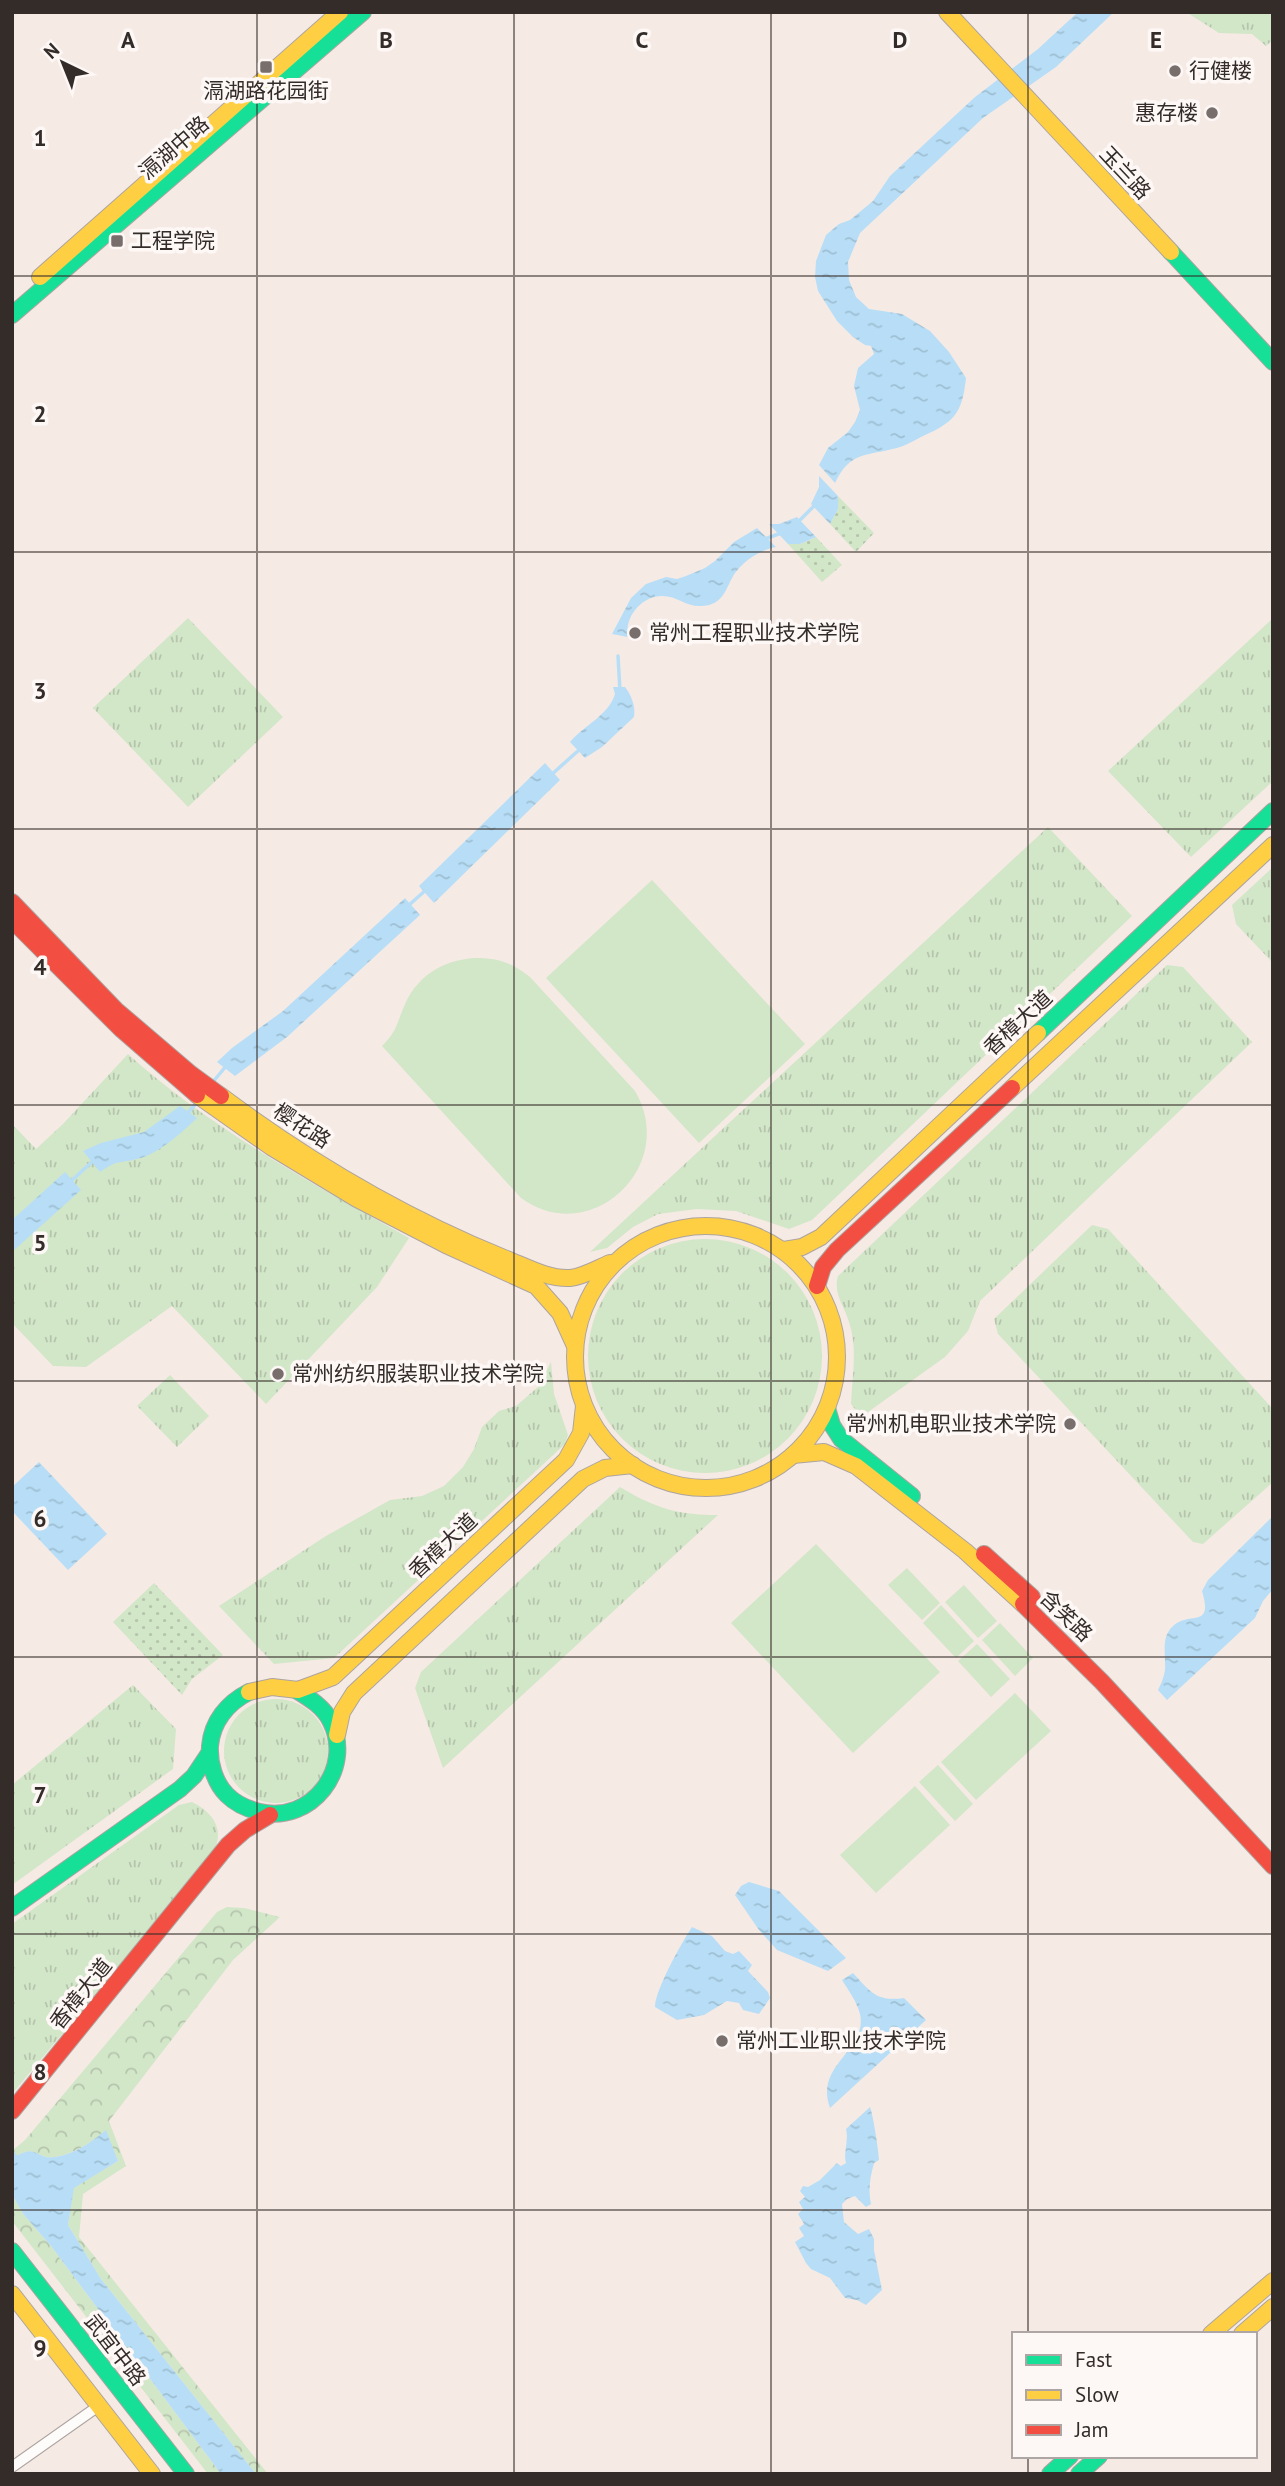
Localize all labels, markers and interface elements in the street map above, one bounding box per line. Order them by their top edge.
text: A [121,25,135,54]
text: B [379,25,393,54]
text: C [636,25,649,54]
text: D [893,25,907,54]
text: E [1150,25,1162,54]
north arrow [28,28,98,98]
text: N [39,38,64,64]
place label: 行健楼 [1189,57,1252,84]
marker: 滆湖路花园街 [258,59,274,75]
marker: 行健楼 [1167,63,1183,79]
place label: 滆湖路花园街 [203,77,329,104]
place label: 惠存楼 [1135,99,1198,126]
marker: 惠存楼 [1204,105,1220,121]
street label: 滆湖中路 [133,110,214,185]
text: 1 [33,123,47,152]
street label: 玉兰路 [1094,140,1157,205]
place label: 工程学院 [131,227,215,254]
marker: 工程学院 [109,233,125,249]
text: 2 [33,399,47,428]
place label: 常州工程职业技术学院 [649,619,859,646]
marker: 常州工程职业技术学院 [627,625,643,641]
text: 3 [33,676,47,705]
text: 4 [33,952,47,981]
street label: 香樟大道 [978,984,1058,1061]
street label: 樱花路 [269,1097,336,1154]
text: 5 [33,1228,47,1257]
place label: 常州纺织服装职业技术学院 [292,1360,544,1387]
marker: 常州纺织服装职业技术学院 [270,1366,286,1382]
place label: 常州机电职业技术学院 [846,1410,1056,1437]
marker: 常州机电职业技术学院 [1062,1416,1078,1432]
text: 6 [33,1504,47,1533]
street label: 香樟大道 [403,1507,483,1584]
street label: 含笑路 [1034,1584,1098,1647]
text: 7 [33,1780,47,1809]
street label: 香樟大道 [44,1953,118,2035]
place label: 常州工业职业技术学院 [736,2027,946,2054]
marker: 常州工业职业技术学院 [714,2033,730,2049]
text: 8 [33,2057,47,2086]
street label: 武宜中路 [79,2308,152,2391]
legend [1012,2332,1257,2458]
text: 9 [33,2333,47,2362]
text: Fast [1075,2346,1112,2373]
text: Slow [1075,2381,1119,2408]
text: Jam [1074,2416,1109,2443]

